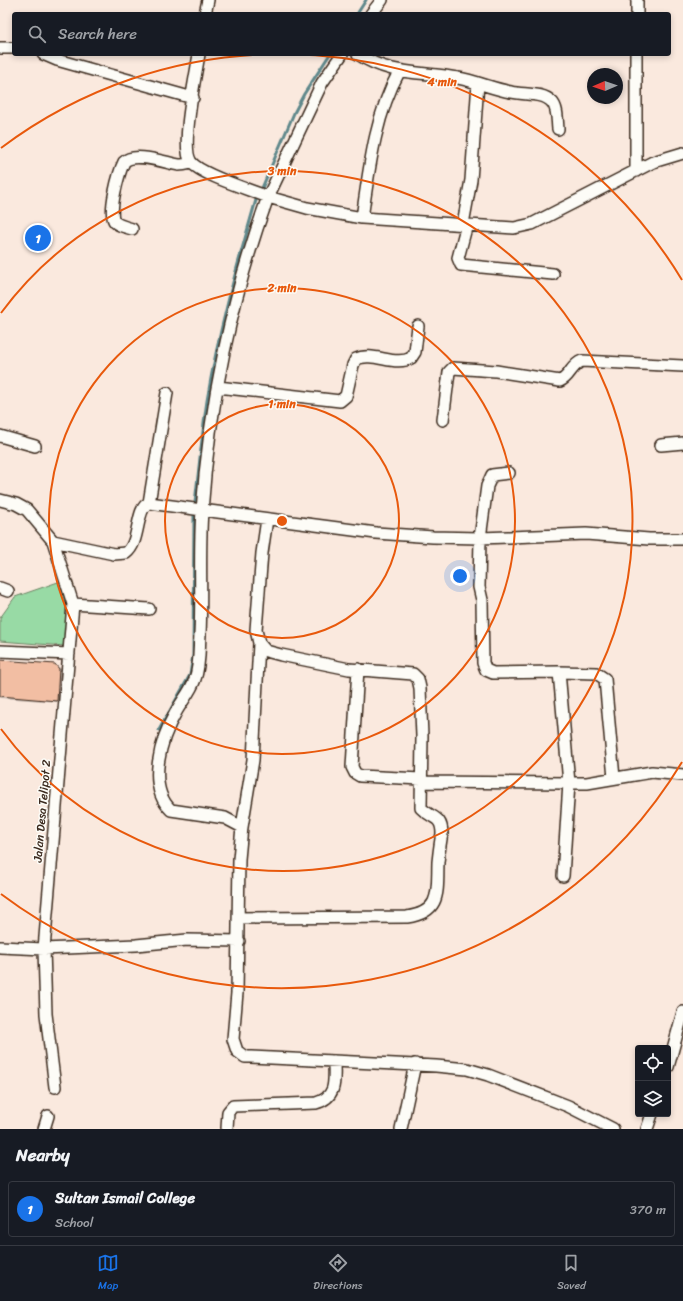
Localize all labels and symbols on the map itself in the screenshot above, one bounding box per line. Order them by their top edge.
north arrow [587,68,623,104]
text: 4 min [426,71,457,93]
text: 3 min [267,160,297,182]
pin: 1 [25,223,51,253]
text: 2 min [266,277,297,299]
text: 1 min [268,393,296,415]
centre of rings [275,514,289,528]
your location [450,566,470,586]
street label: Jalan Desa Telipot 2 [26,759,57,864]

